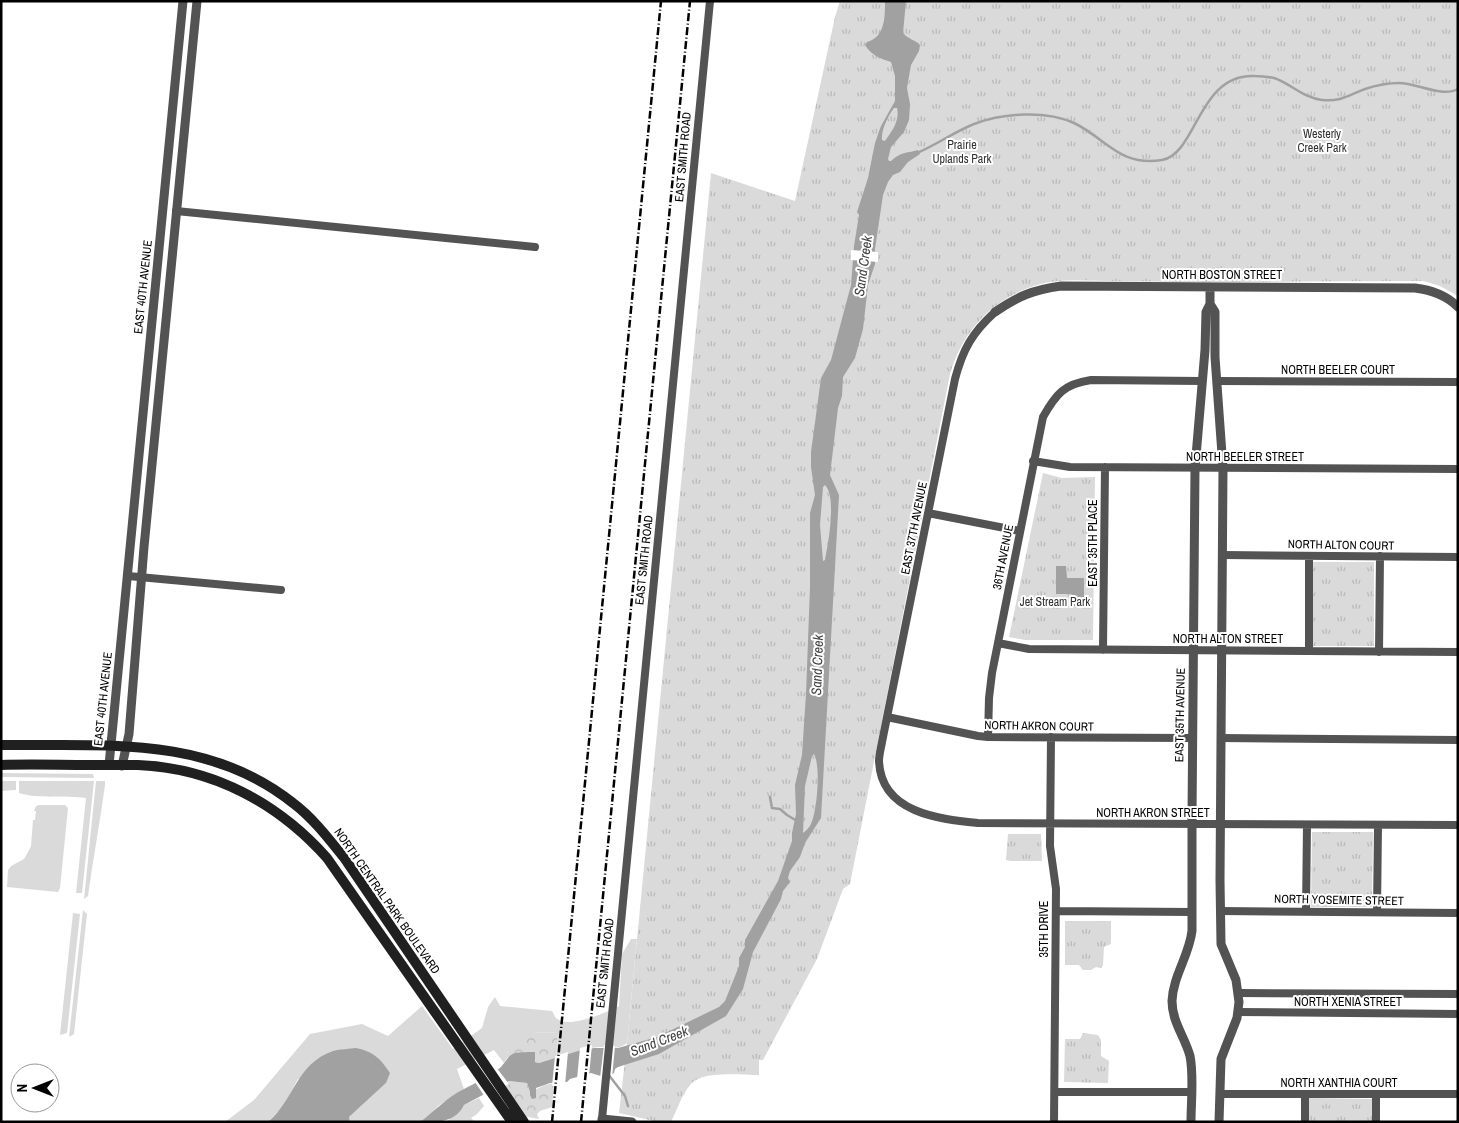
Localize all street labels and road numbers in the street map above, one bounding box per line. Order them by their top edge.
street label: EAST SMITH ROAD [671,111,695,203]
street label: EAST 40TH AVENUE [130,239,156,335]
street label: NORTH BOSTON STREET [1162,267,1282,283]
street label: NORTH BEELER COURT [1281,362,1395,378]
street label: NORTH BEELER STREET [1186,449,1304,465]
street label: EAST 37TH AVENUE [897,480,931,576]
street label: EAST 35TH PLACE [1085,499,1101,587]
street label: EAST SMITH ROAD [631,514,657,606]
street label: 36TH AVENUE [989,523,1017,591]
street label: NORTH ALTON COURT [1288,536,1394,554]
street label: NORTH ALTON STREET [1173,631,1283,647]
street label: EAST 40TH AVENUE [90,651,116,747]
street label: EAST 35TH AVENUE [1171,668,1189,762]
street label: NORTH AKRON COURT [984,717,1094,735]
street label: NORTH AKRON STREET [1096,805,1210,821]
street label: NORTH CENTRAL PARK BOULEVARD [330,825,444,977]
street label: NORTH YOSEMITE STREET [1274,891,1404,909]
street label: 35TH DRIVE [1036,901,1052,957]
street label: EAST SMITH ROAD [592,917,618,1009]
street label: NORTH XENIA STREET [1294,994,1402,1010]
street label: NORTH XANTHIA COURT [1280,1075,1398,1091]

